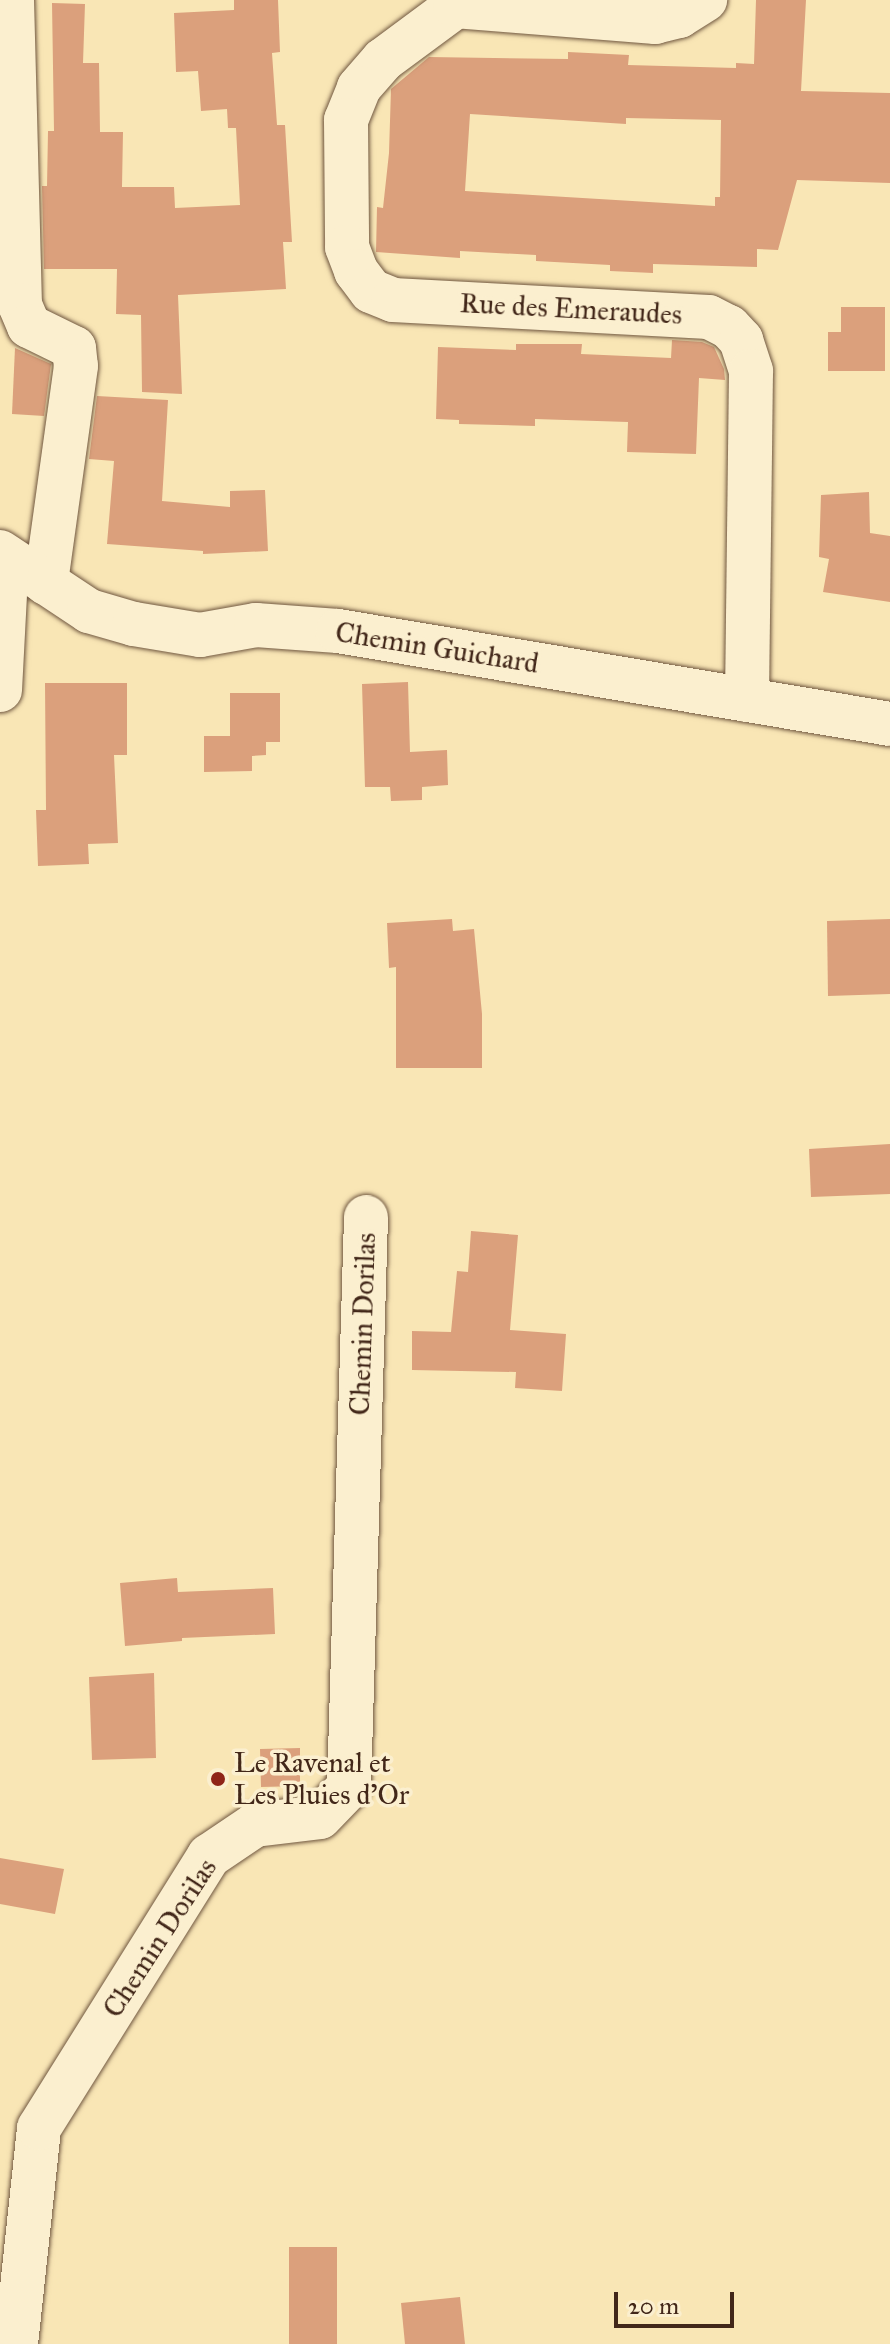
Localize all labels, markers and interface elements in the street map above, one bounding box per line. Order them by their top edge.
street label: Rue des Emeraudes [459,286,683,332]
street label: Chemin Guichard [333,615,541,681]
street label: Chemin Dorilas [343,1232,383,1416]
place label: Le Ravenal et Les Pluies d'Or [234,1746,409,1812]
marker: Le Ravenal et Les Pluies d'Or [209,1770,227,1788]
street label: Chemin Dorilas [96,1852,224,2024]
scale bar [618,2276,738,2326]
text: 20 m [628,2291,679,2321]

